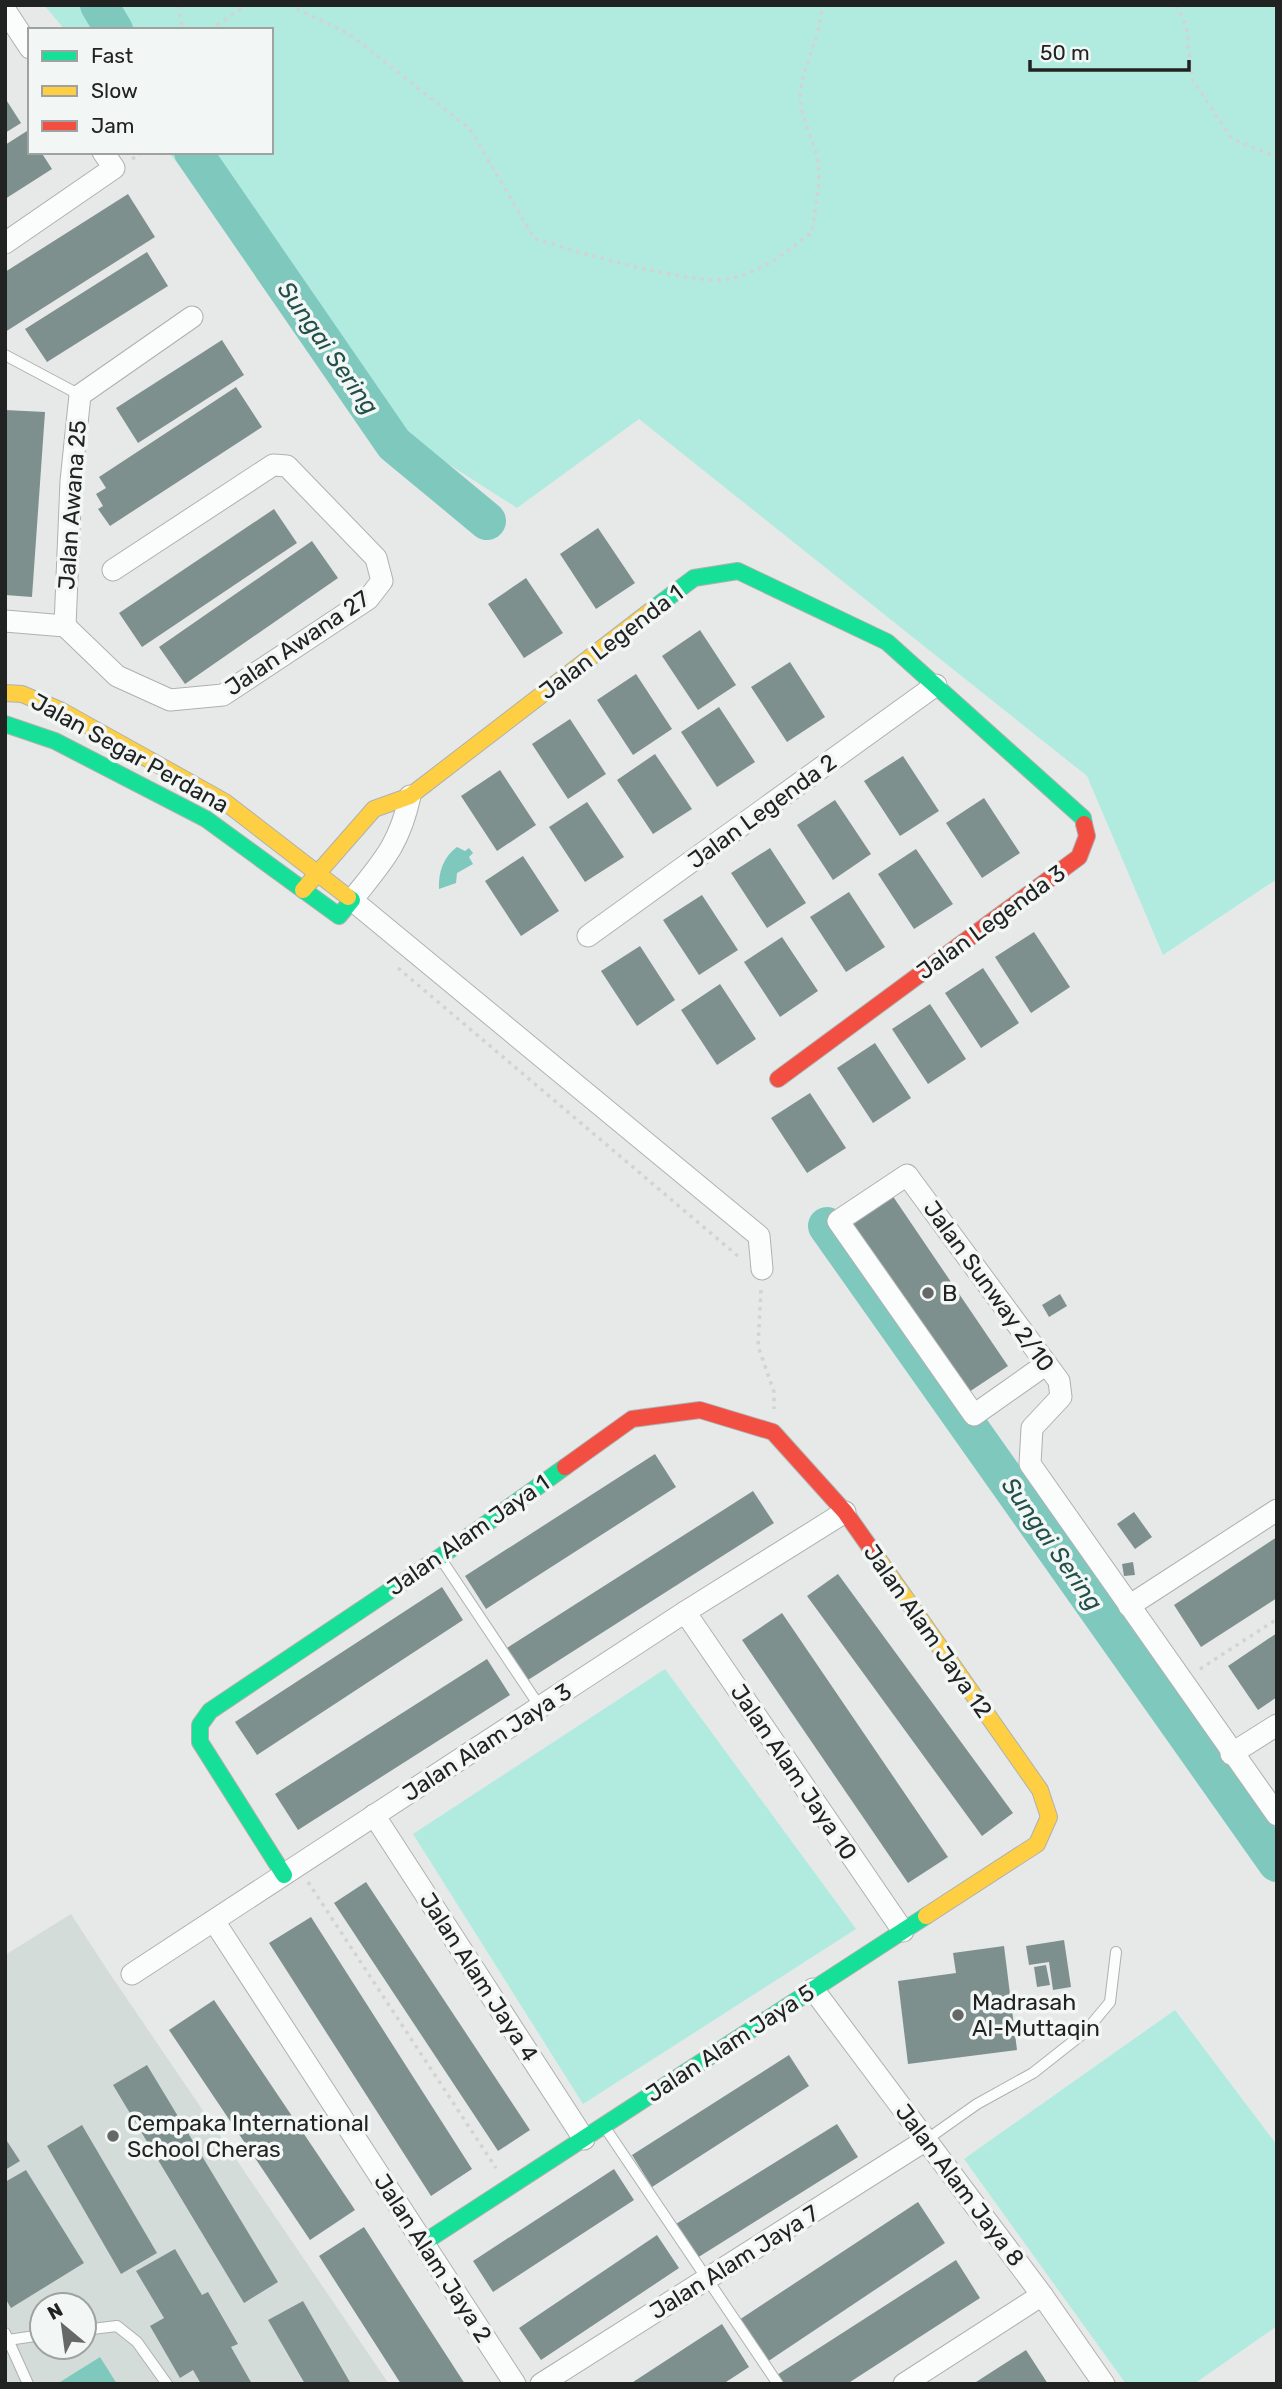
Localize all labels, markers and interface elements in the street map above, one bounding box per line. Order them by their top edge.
legend [28,28,273,154]
scale bar [1030,28,1189,72]
text: 50 m [1040,40,1090,65]
text: Fast [91,43,133,68]
text: Slow [91,78,138,103]
text: Jam [91,113,135,138]
water label: Sungai Sering [272,276,384,420]
street label: Jalan Awana 25 [52,419,92,591]
street label: Jalan Legenda 1 [533,579,689,705]
street label: Jalan Awana 27 [220,584,375,702]
street label: Jalan Segar Perdana [26,687,234,819]
street label: Jalan Legenda 2 [682,748,842,874]
street label: Jalan Legenda 3 [911,859,1071,985]
street label: Jalan Sunway 2/10 [918,1195,1060,1377]
place label: B [942,1279,957,1307]
marker: B [920,1285,936,1301]
street label: Jalan Alam Jaya 1 [382,1469,554,1601]
water label: Sungai Sering [996,1472,1108,1616]
street label: Jalan Alam Jaya 12 [858,1539,998,1723]
street label: Jalan Alam Jaya 3 [397,1677,577,1807]
street label: Jalan Alam Jaya 10 [725,1679,863,1865]
street label: Jalan Alam Jaya 4 [414,1887,544,2067]
street label: Jalan Alam Jaya 5 [640,1978,820,2108]
place label: Madrasah Al-Muttaqin [972,1988,1100,2042]
marker: Madrasah Al-Muttaqin [950,2007,966,2023]
street label: Jalan Alam Jaya 8 [890,2098,1030,2272]
place label: Cempaka International School Cheras [127,2109,369,2163]
marker: Cempaka International School Cheras [105,2128,121,2144]
street label: Jalan Alam Jaya 2 [368,2169,498,2347]
street label: Jalan Alam Jaya 7 [645,2199,824,2325]
north arrow [28,2291,98,2361]
text: N [43,2298,67,2325]

